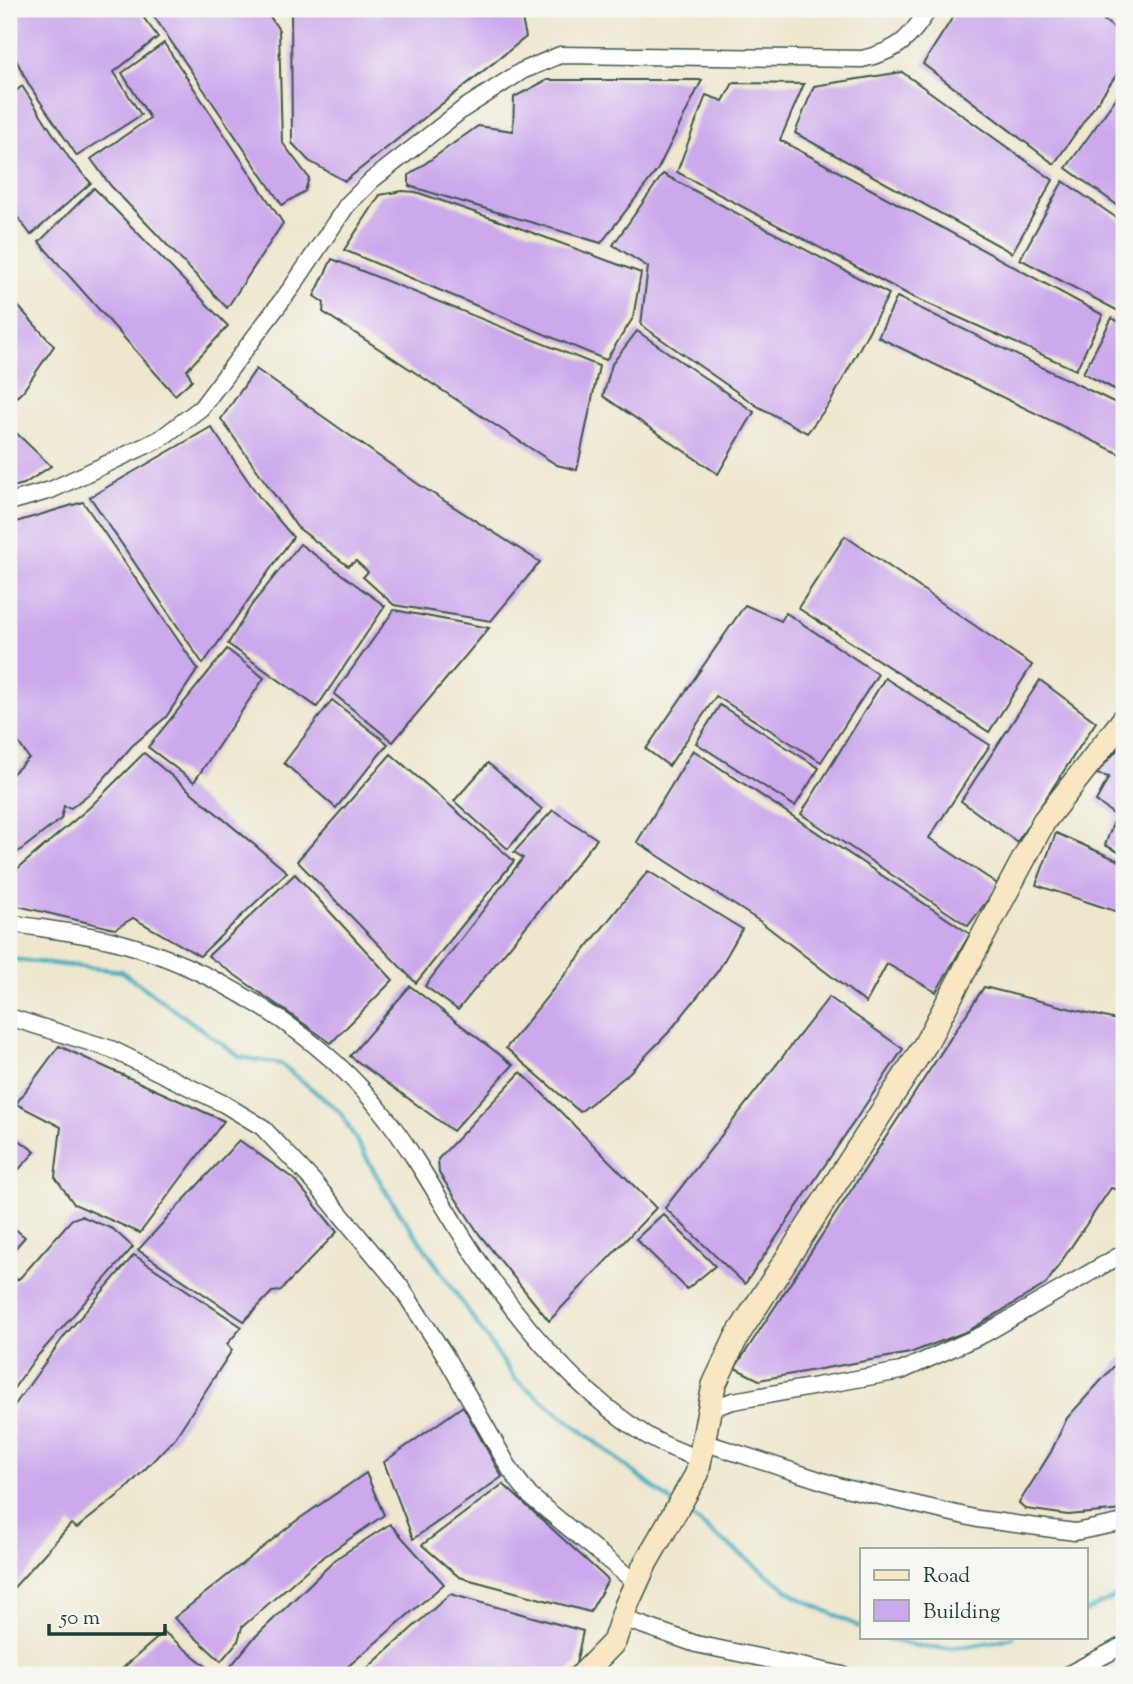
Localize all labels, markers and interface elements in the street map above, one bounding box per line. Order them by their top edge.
legend [860,1548,1088,1638]
text: Road [923,1562,970,1592]
scale bar [49,1593,164,1637]
text: Building [923,1598,1000,1628]
text: 50 m [59,1604,100,1634]

